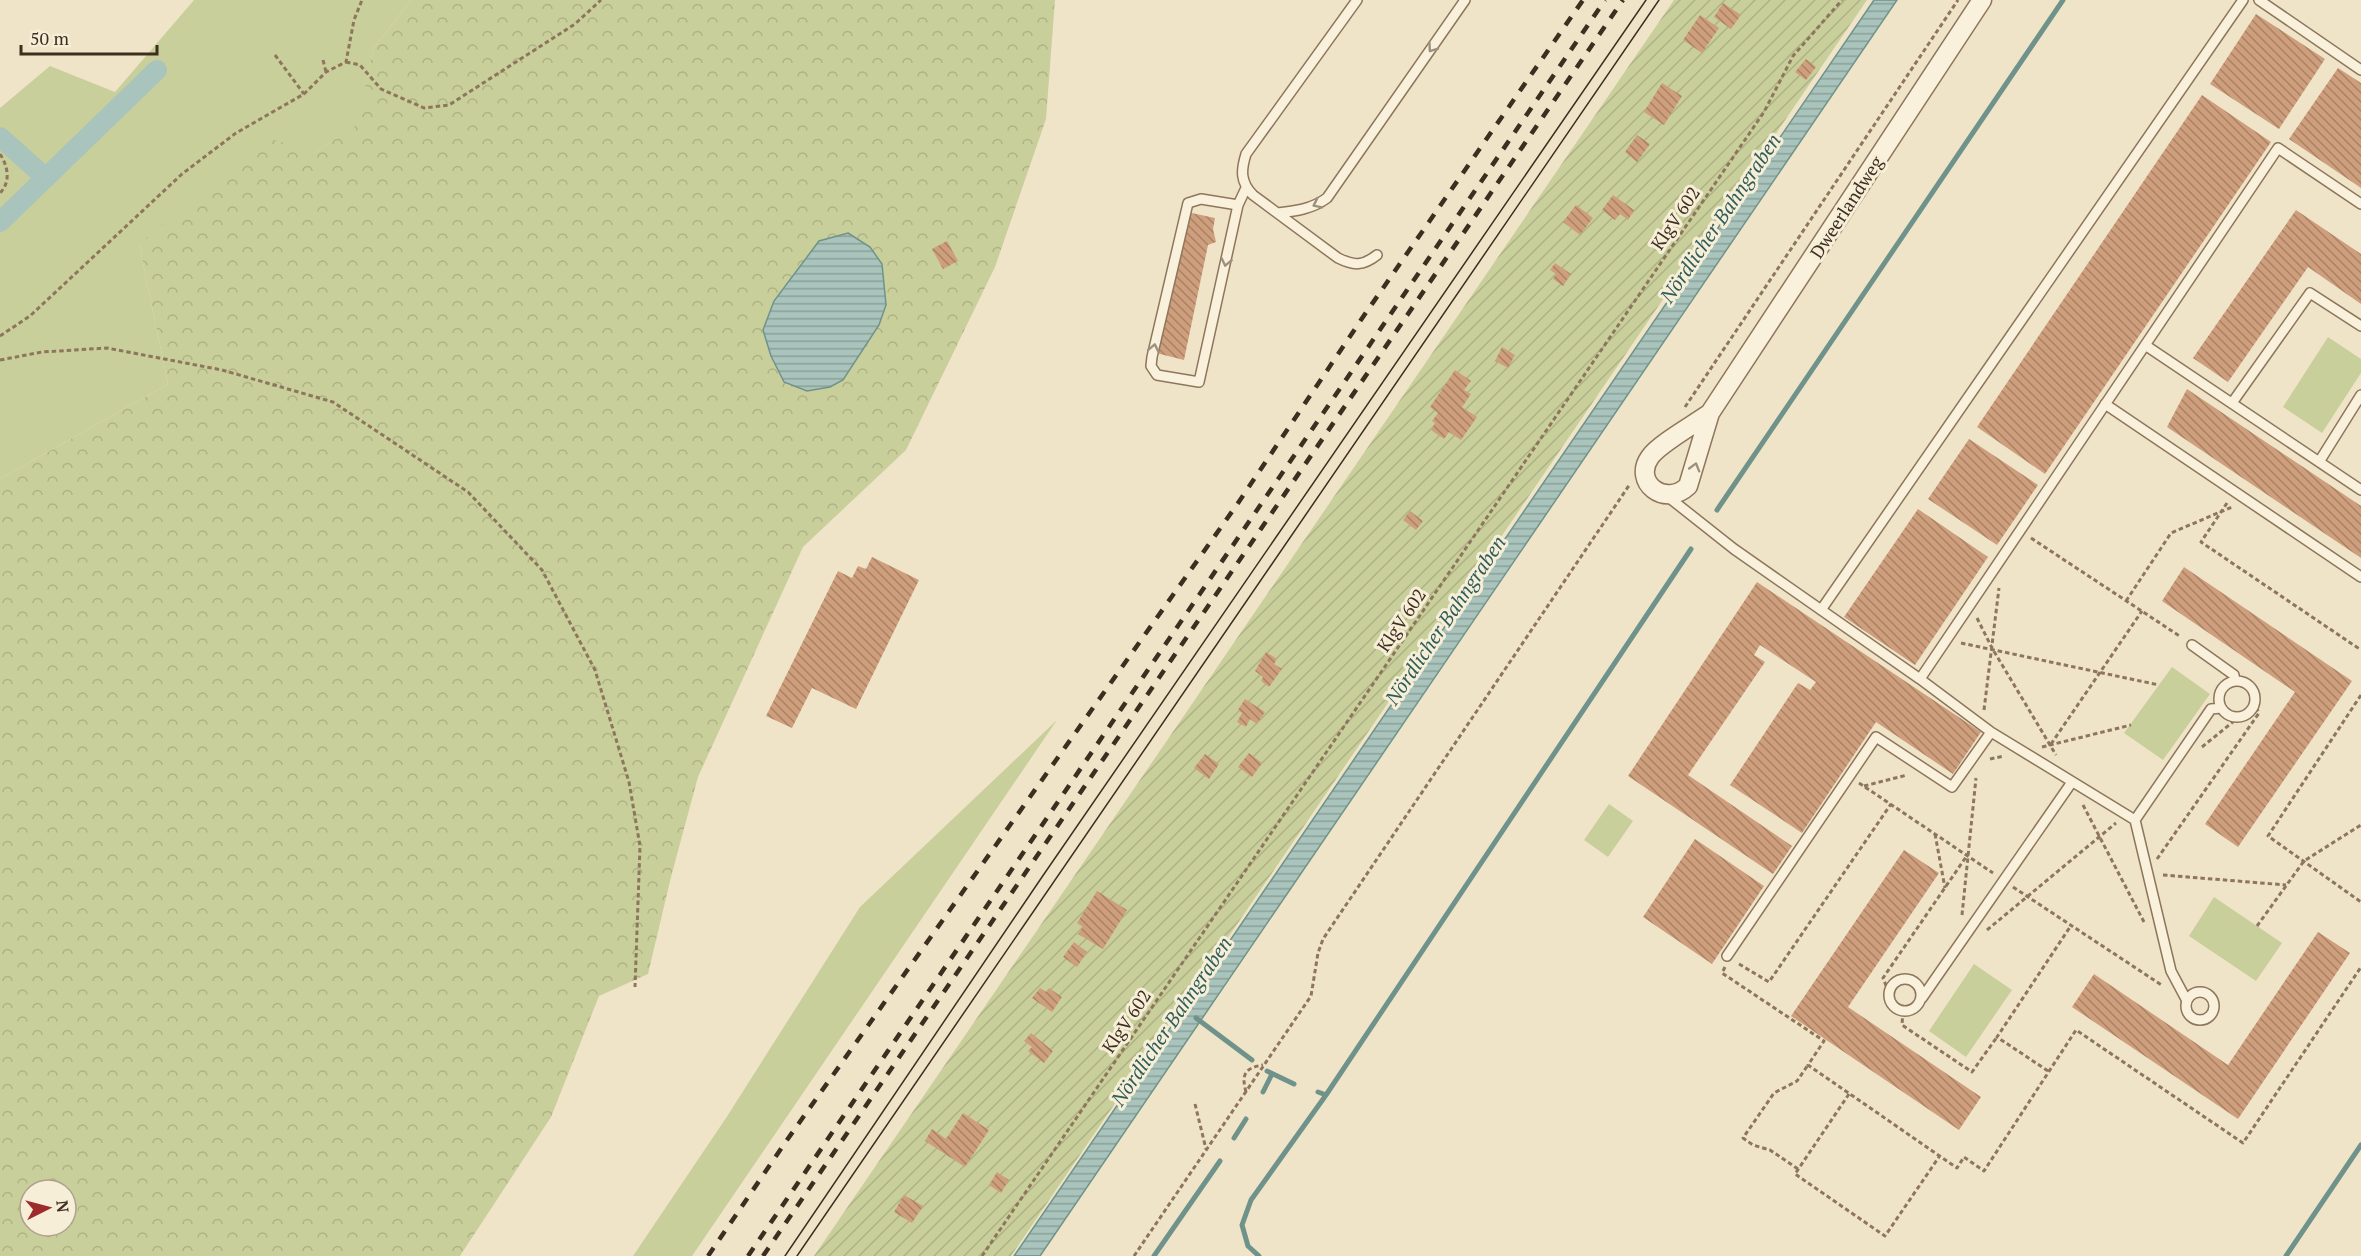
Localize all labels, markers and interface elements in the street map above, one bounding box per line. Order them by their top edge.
scale bar [21,18,158,56]
text: 50 m [30,26,70,50]
one-way arrow [1428,42,1439,53]
water label: Nördlicher Bahngraben [1653,128,1787,309]
street label: Dweerlandweg [1804,151,1888,263]
street label: KlgV 602 [1645,182,1705,254]
one-way arrow [1312,196,1323,208]
one-way arrow [1220,257,1233,267]
one-way arrow [1147,344,1160,354]
one-way arrow [1688,462,1701,472]
water label: Nördlicher Bahngraben [1378,530,1512,711]
street label: KlgV 602 [1371,584,1431,656]
water label: Nördlicher Bahngraben [1104,931,1238,1112]
street label: KlgV 602 [1096,985,1156,1057]
north arrow [18,1178,78,1238]
text: N [51,1199,74,1214]

